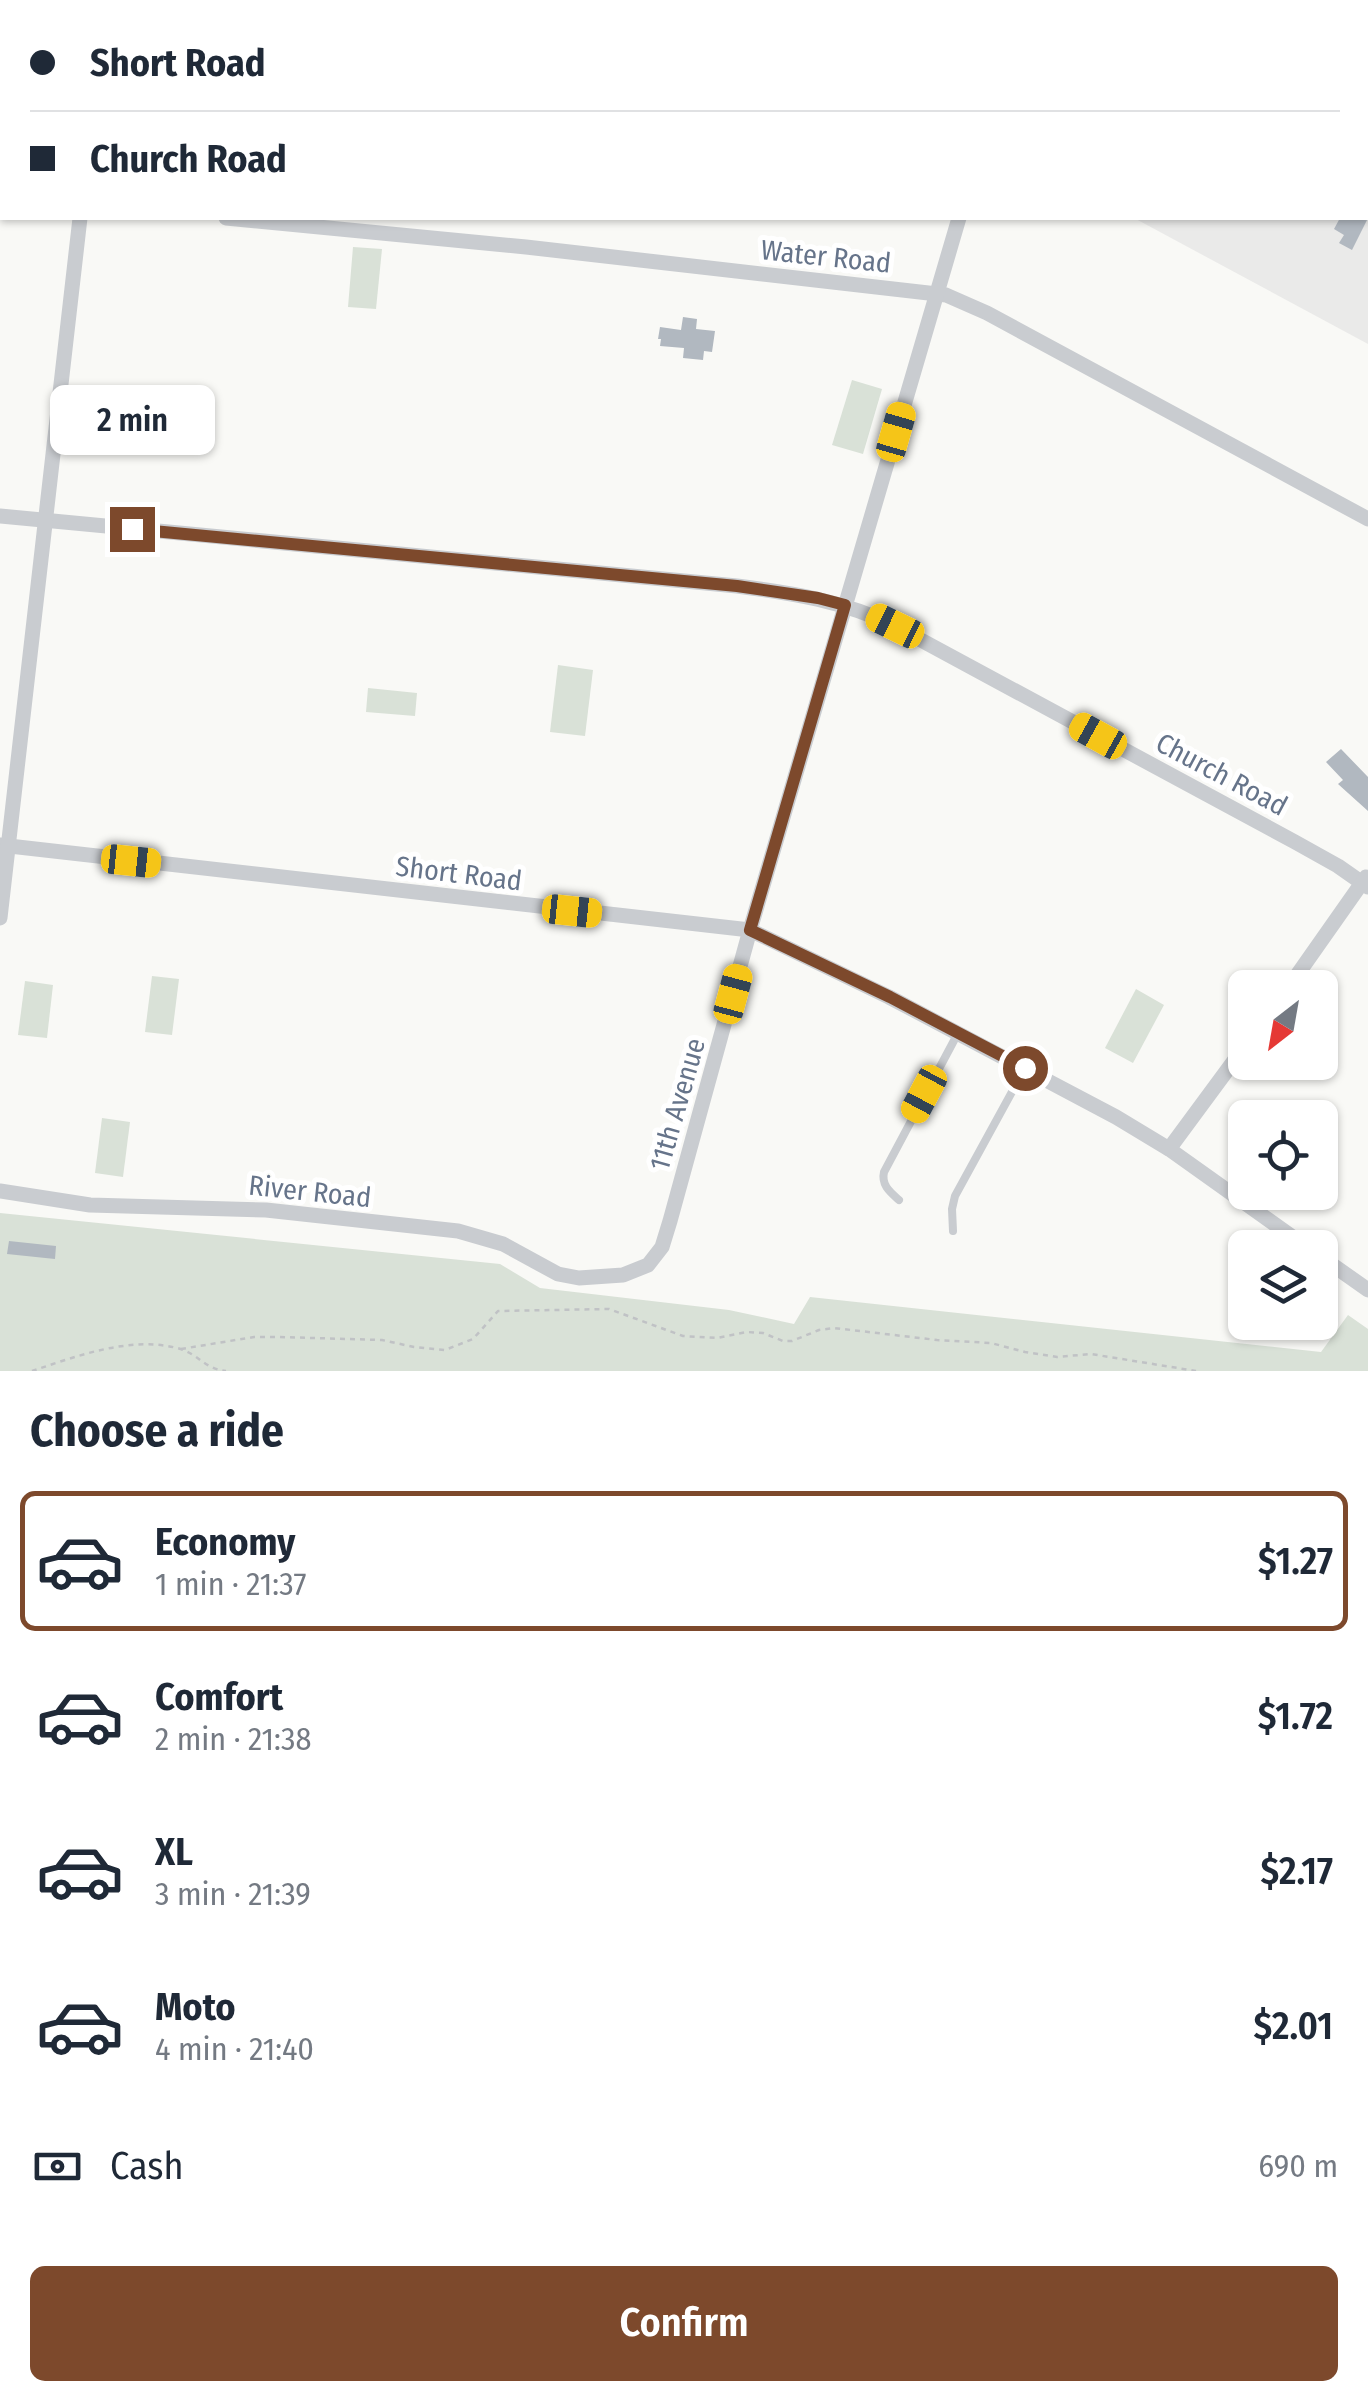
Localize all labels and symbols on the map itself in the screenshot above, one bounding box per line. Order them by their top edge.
street label: Water Road [759,233,893,280]
callout: 2 min [49,384,214,454]
car [873,399,919,465]
route end [110,507,155,552]
car [861,599,929,653]
car [1064,708,1132,764]
street label: Church Road [1151,726,1293,823]
car [100,843,162,879]
street label: Short Road [394,849,524,898]
car [541,893,603,929]
car [711,961,755,1027]
north arrow [1228,970,1338,1080]
street label: 11th Avenue [643,1034,712,1174]
route start [1003,1046,1048,1091]
car [897,1060,951,1128]
street label: River Road [247,1169,373,1214]

